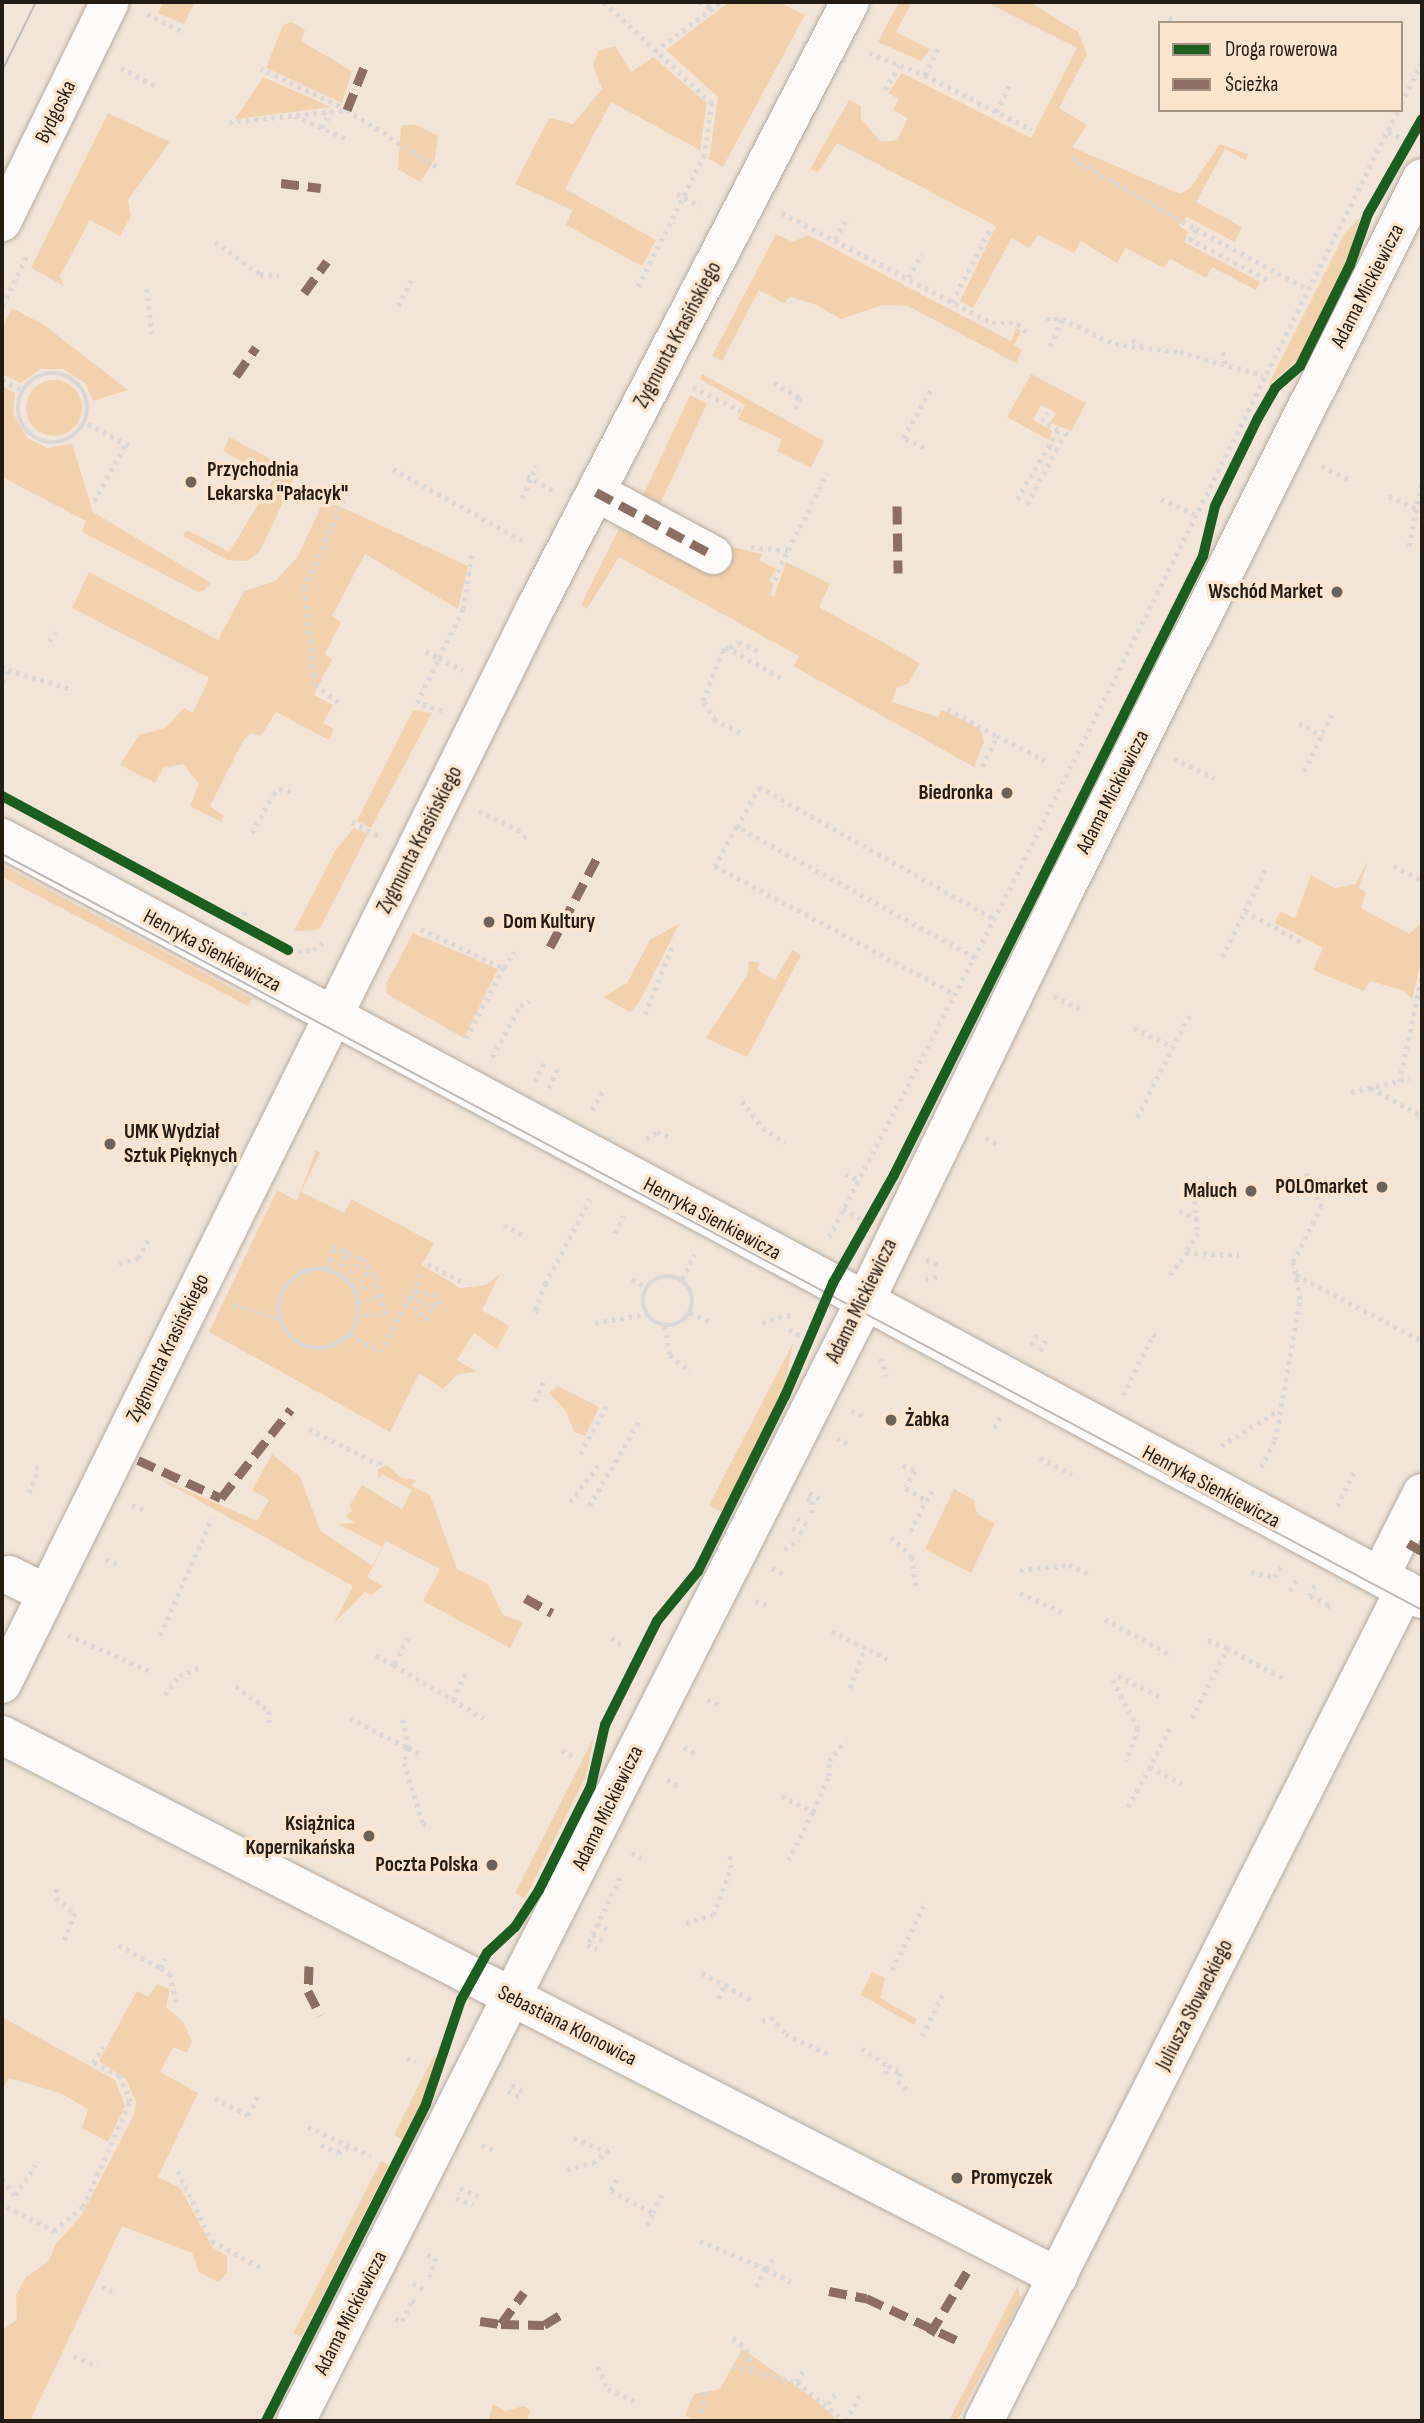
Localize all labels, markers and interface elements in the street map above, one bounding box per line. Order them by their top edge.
legend [1158,21,1403,112]
text: Droga rowerowa [1225,37,1338,62]
text: Ścieżka [1225,72,1278,97]
street label: Bydgoska [30,77,82,147]
street label: Adama Mickiewicza [1326,220,1410,352]
street label: Zygmunta Krasińskiego [629,258,727,412]
place label: Przychodnia Lekarska "Pałacyk" [207,457,348,507]
marker: Przychodnia Lekarska "Pałacyk" [181,472,201,492]
place label: Wschód Market [1208,579,1323,605]
marker: Wschód Market [1329,584,1345,600]
street label: Adama Mickiewicza [1071,726,1155,858]
street label: Zygmunta Krasińskiego [372,762,468,918]
place label: Biedronka [918,780,993,806]
marker: Biedronka [999,785,1015,801]
street label: Henryka Sienkiewicza [139,904,285,998]
place label: Dom Kultury [503,909,595,935]
marker: Dom Kultury [481,914,497,930]
place label: UMK Wydział Sztuk Pięknych [124,1119,237,1169]
marker: UMK Wydział Sztuk Pięknych [102,1136,118,1152]
street label: Henryka Sienkiewicza [639,1172,785,1266]
place label: POLOmarket [1275,1174,1368,1200]
place label: Maluch [1183,1178,1237,1204]
marker: POLOmarket [1374,1179,1390,1195]
marker: Maluch [1243,1183,1259,1199]
street label: Adama Mickiewicza [821,1235,903,1367]
street label: Zygmunta Krasińskiego [121,1270,215,1426]
place label: Żabka [905,1407,949,1433]
marker: Żabka [883,1412,899,1428]
street label: Henryka Sienkiewicza [1138,1440,1284,1534]
street label: Adama Mickiewicza [567,1742,649,1874]
place label: Książnica Kopernikańska [246,1811,355,1861]
marker: Książnica Kopernikańska [361,1828,377,1844]
place label: Poczta Polska [375,1852,478,1878]
marker: Poczta Polska [484,1857,500,1873]
street label: Juliusza Słowackiego [1151,1935,1239,2075]
street label: Sebastiana Klonowica [493,1980,641,2072]
place label: Promyczek [971,2165,1053,2191]
marker: Promyczek [949,2170,965,2186]
street label: Adama Mickiewicza [309,2247,393,2379]

